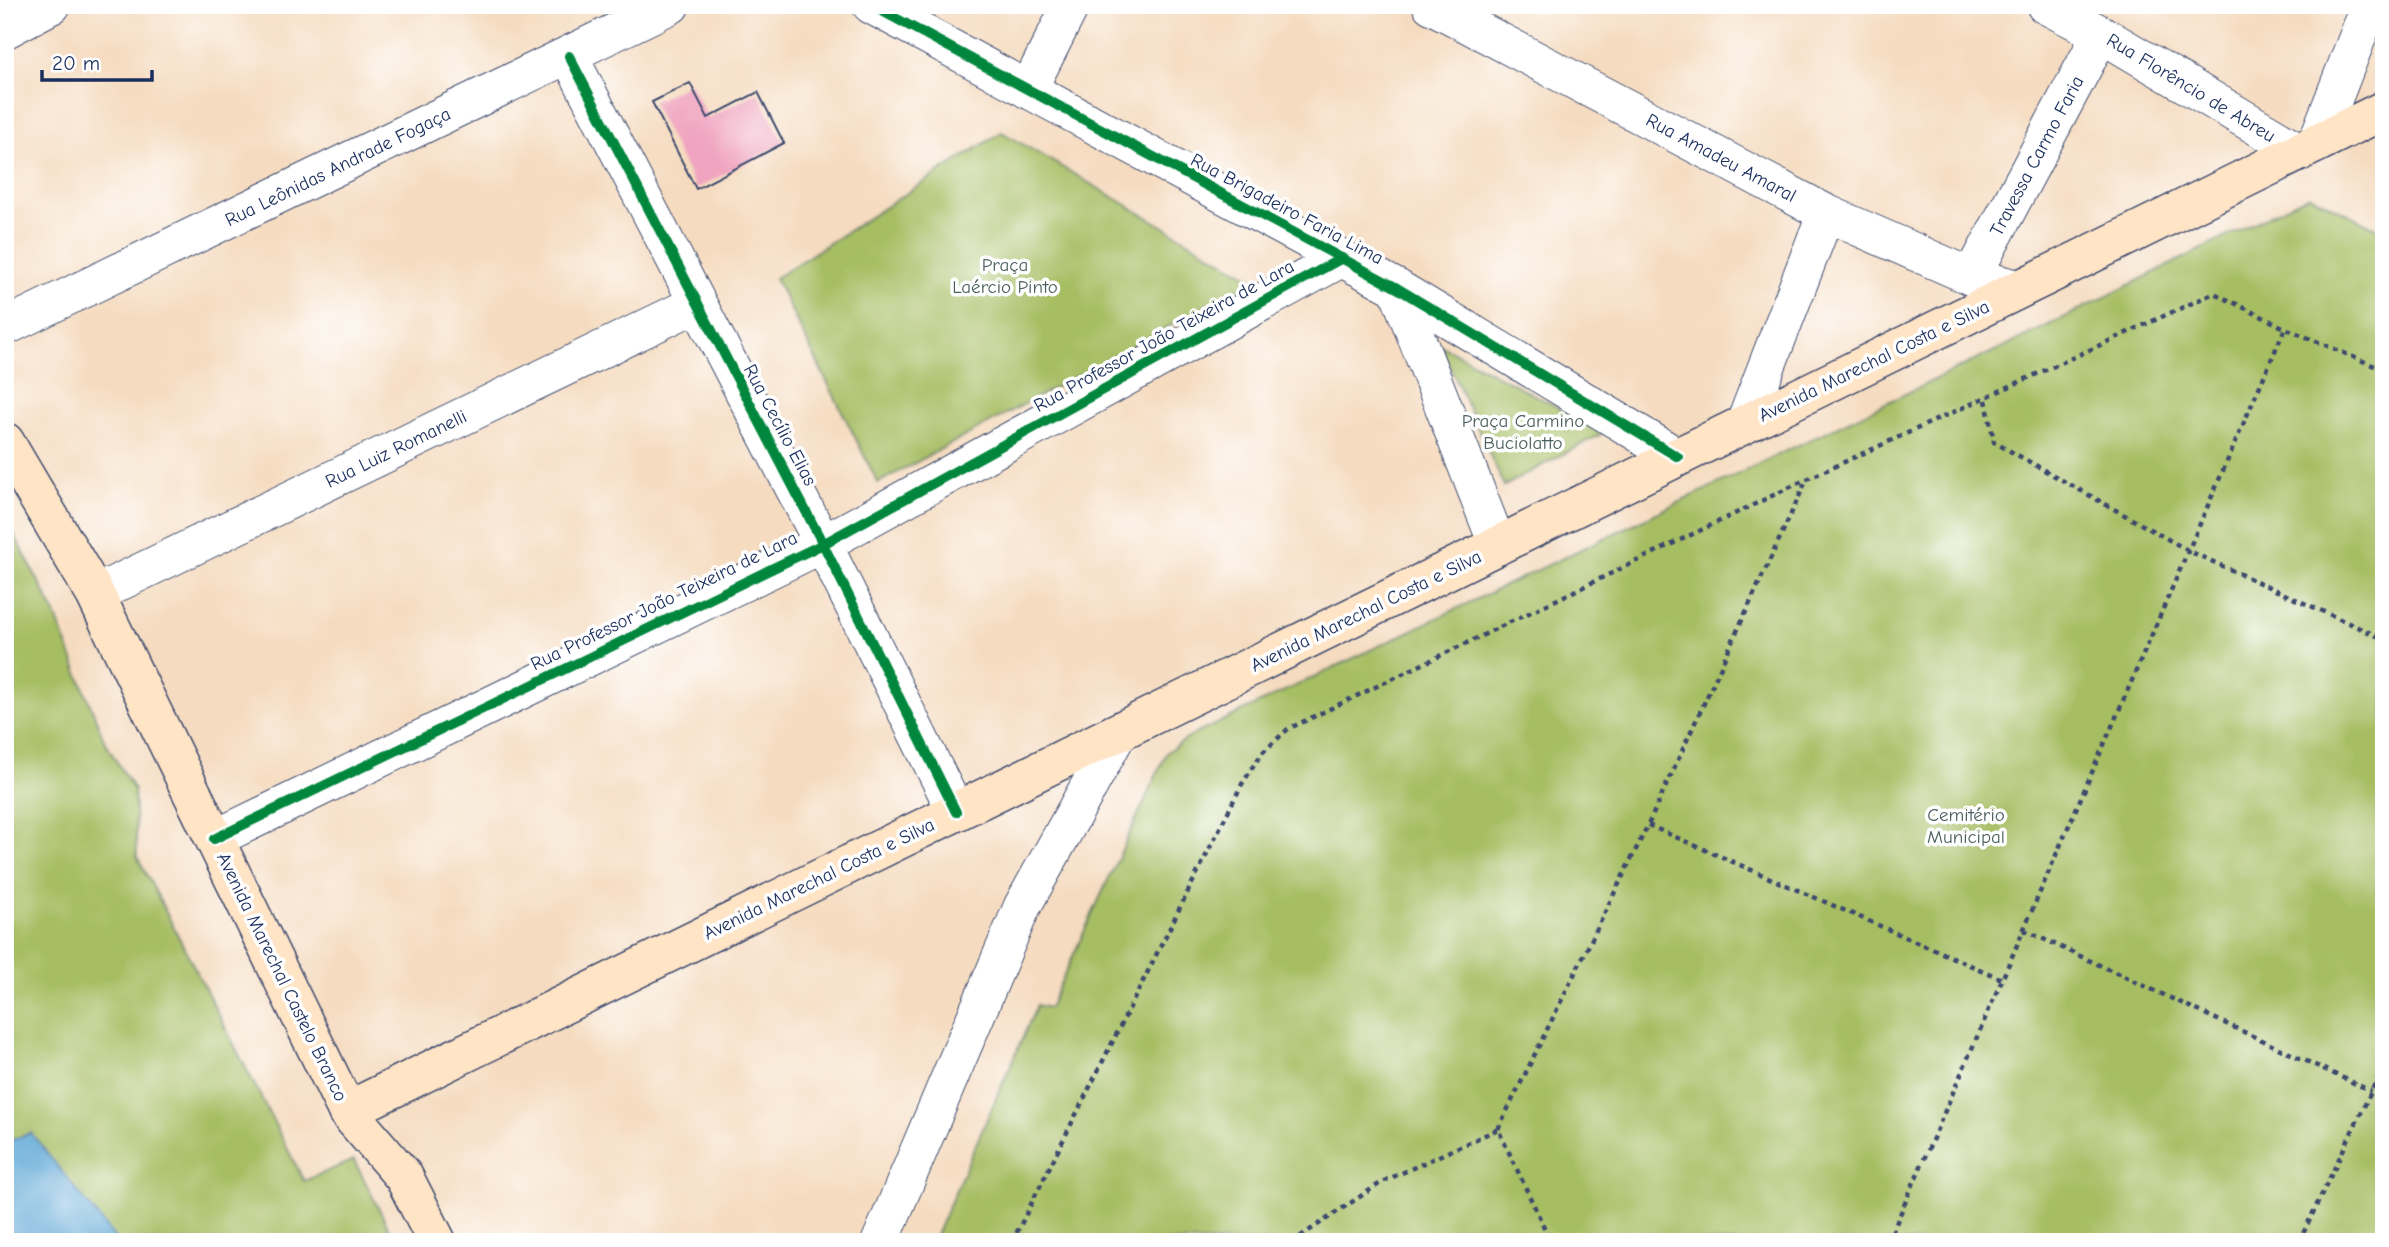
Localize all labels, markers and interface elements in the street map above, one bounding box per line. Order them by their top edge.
street label: Rua Florêncio de Abreu [2103,29,2279,147]
scale bar [42,38,152,82]
text: 20 m [52,51,100,75]
street label: Travessa Carmo Faria [1985,72,2089,240]
street label: Rua Leônidas Andrade Fogaça [222,103,454,231]
street label: Rua Amadeu Amaral [1642,109,1800,207]
street label: Rua Brigadeiro Faria Lima [1187,149,1387,269]
park label: Praça Laércio Pinto [952,254,1058,298]
street label: Rua Professor João Teixeira de Lara [1030,255,1298,417]
street label: Avenida Marechal Costa e Silva [1755,295,1993,427]
street label: Rua Cecílio Elias [739,361,821,490]
street label: Rua Luiz Romanelli [322,405,470,493]
park label: Praça Carmino Buciolatto [1462,410,1584,454]
street label: Rua Professor João Teixeira de Lara [527,527,801,675]
street label: Avenida Marechal Costa e Silva [1247,545,1485,677]
park label: Cemitério Municipal [1927,804,2005,848]
street label: Avenida Marechal Costa e Silva [700,813,938,945]
street label: Avenida Marechal Castelo Branco [212,849,352,1105]

